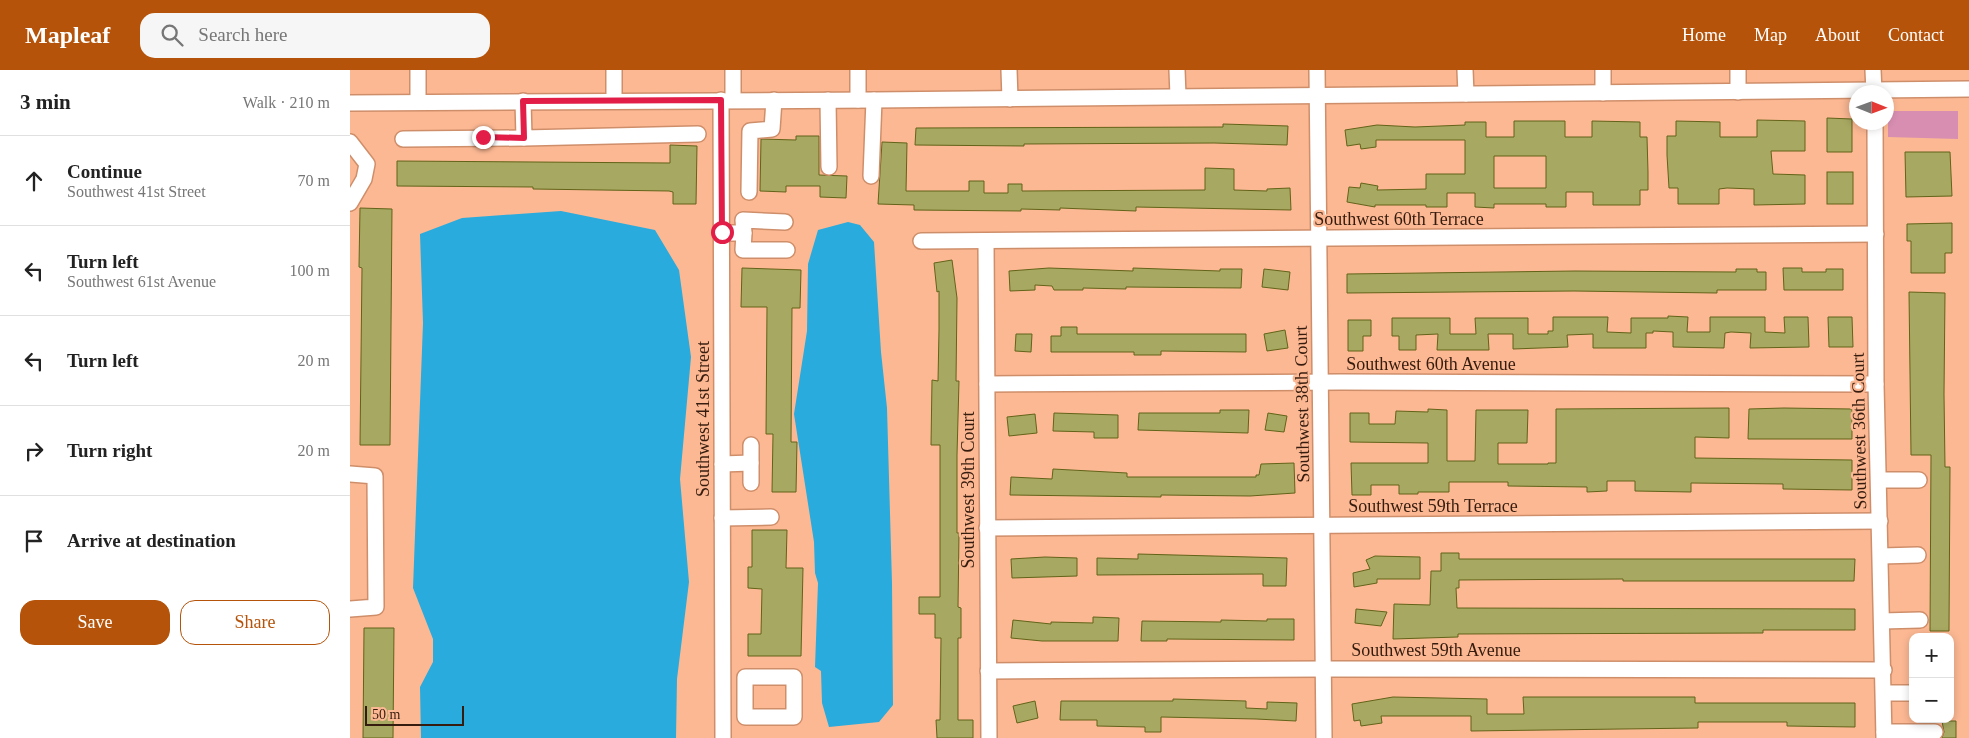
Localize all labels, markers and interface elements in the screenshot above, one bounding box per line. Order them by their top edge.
search box [140,13,490,58]
icon: search [158,21,186,49]
text: Mapleaf [25,22,110,48]
text: Search here [198,24,287,45]
text: Home [1682,25,1726,45]
text: Map [1754,25,1787,45]
text: About [1815,25,1860,45]
text: Contact [1888,25,1944,45]
north arrow [1849,85,1894,130]
text: 3 min [20,90,71,114]
text: Walk · 210 m [243,94,330,111]
route end [472,126,495,149]
text: Continue [67,161,142,182]
icon: ahead [20,167,48,195]
text: 70 m [298,172,330,189]
text: Southwest 41st Street [67,183,206,200]
street label: Southwest 60th Terrace [1314,209,1484,229]
route start [711,221,734,244]
text: Turn left [67,251,139,272]
icon: left [20,257,48,285]
text: 100 m [290,262,330,279]
text: Southwest 61st Avenue [67,273,216,290]
street label: Southwest 38th Court [1291,325,1313,483]
street label: Southwest 41st Street [693,341,713,497]
icon: left [20,347,48,375]
text: Turn left [67,350,139,371]
text: 20 m [298,352,330,369]
street label: Southwest 36th Court [1848,352,1870,510]
street label: Southwest 60th Avenue [1346,354,1516,374]
street label: Southwest 39th Court [958,411,978,569]
icon: right [20,437,48,465]
text: Turn right [67,440,152,461]
text: 20 m [298,442,330,459]
street label: Southwest 59th Terrace [1348,496,1518,516]
icon: arrive [20,527,48,555]
text: Arrive at destination [67,530,236,551]
button: Save [20,600,170,645]
button: Share [180,600,330,645]
map controls [1909,633,1954,723]
button: + [1909,633,1954,678]
street label: Southwest 59th Avenue [1351,640,1521,660]
button: − [1909,678,1954,723]
scale bar [365,703,464,726]
text: 50 m [372,707,400,722]

